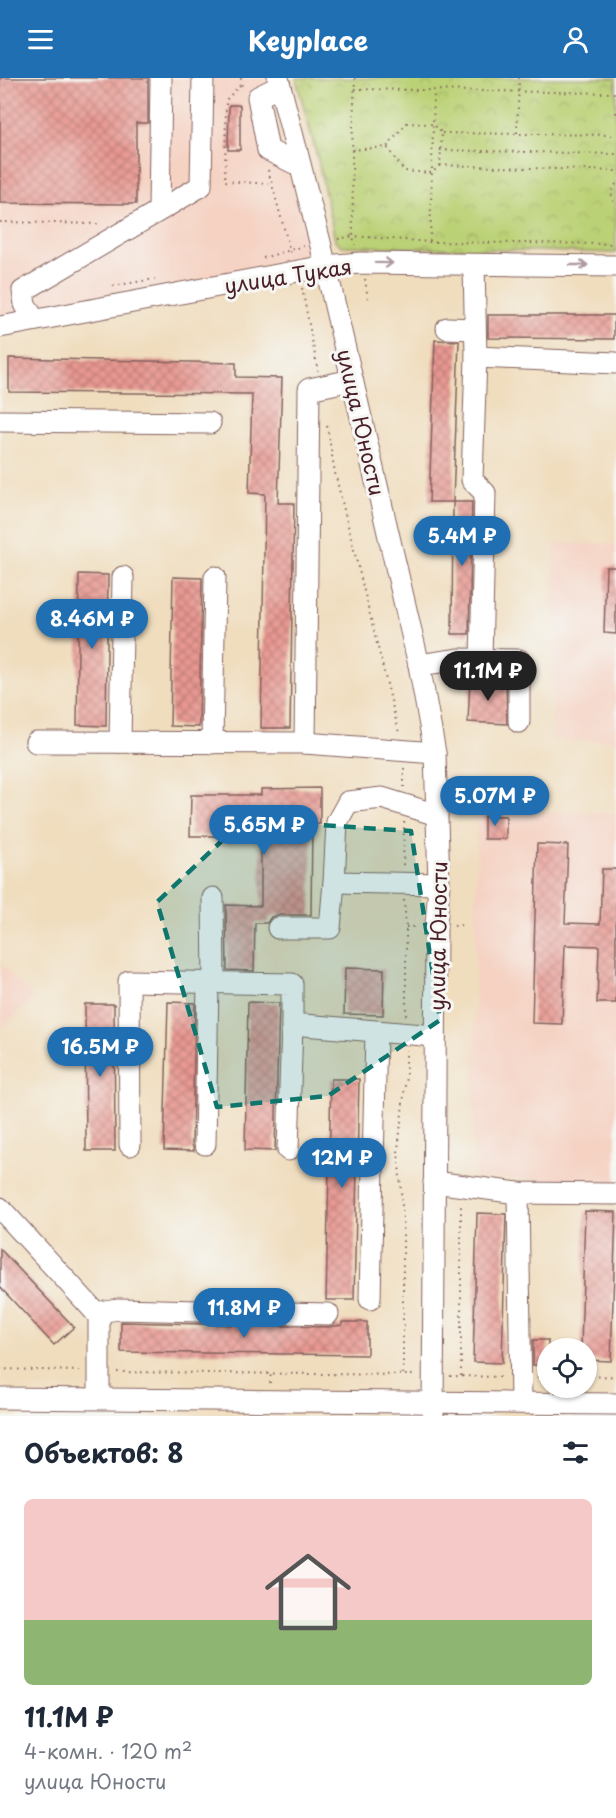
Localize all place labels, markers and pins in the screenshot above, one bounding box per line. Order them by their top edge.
pin: 5.4M ₽ [413,516,511,567]
pin: 8.46M ₽ [37,599,147,650]
pin: 11.1M ₽ [433,651,543,702]
pin: 5.07M ₽ [440,776,550,827]
pin: 5.65M ₽ [209,805,319,856]
pin: 16.5M ₽ [45,1027,155,1078]
pin: 12M ₽ [300,1138,384,1189]
pin: 11.8M ₽ [189,1288,299,1339]

